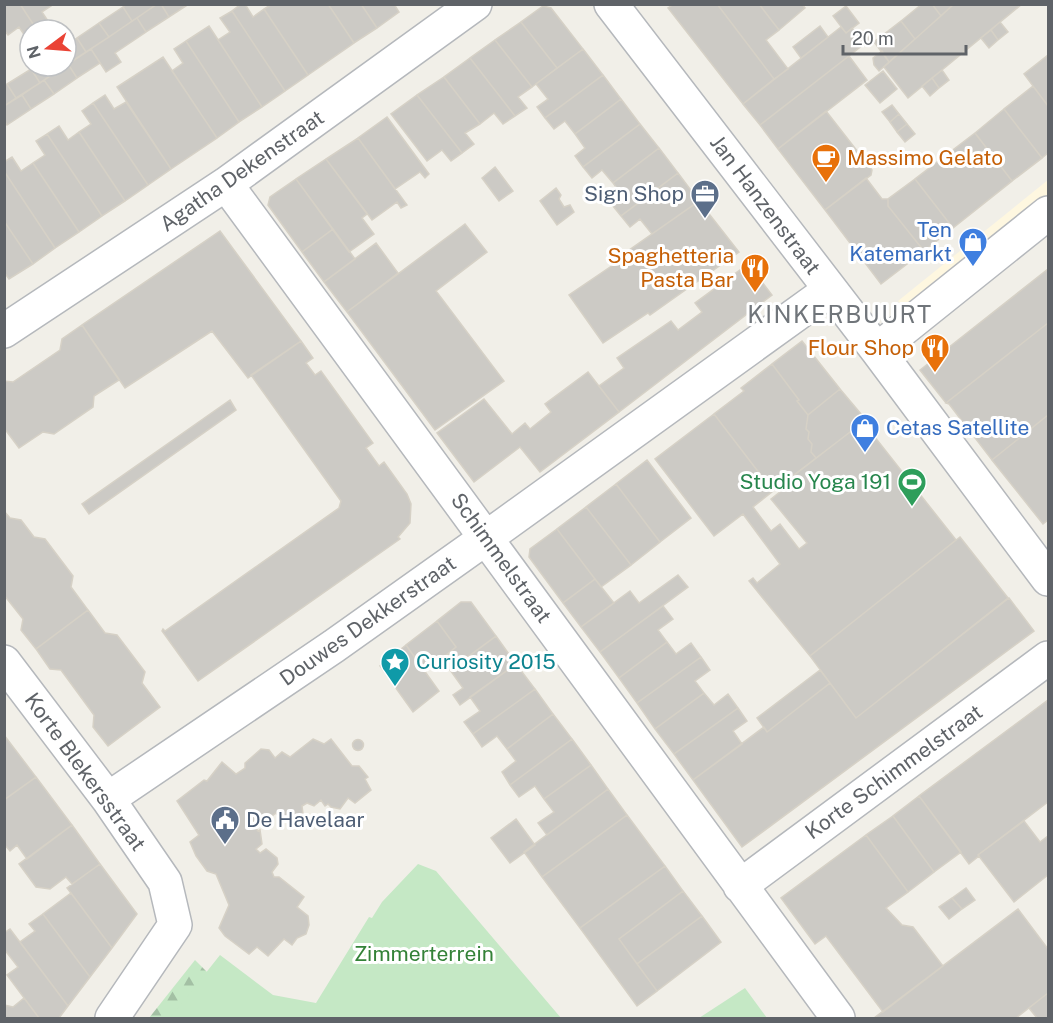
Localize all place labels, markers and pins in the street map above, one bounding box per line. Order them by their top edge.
cafe icon: Massimo Gelato [810,142,842,184]
place label: Massimo Gelato [847,145,1003,170]
office icon: Sign Shop [689,178,721,220]
place label: Sign Shop [584,181,684,206]
place label: Ten Katemarkt [849,217,952,266]
shop icon: Ten Katemarkt [957,226,989,268]
place label: Spaghetteria Pasta Bar [607,243,734,292]
restaurant icon: Spaghetteria Pasta Bar [739,252,771,294]
restaurant icon: Flour Shop [919,332,951,374]
place label: Flour Shop [808,335,914,360]
shop icon: Cetas Satellite [849,412,881,454]
place label: Cetas Satellite [886,415,1029,440]
sports icon: Studio Yoga 191 [896,466,928,508]
place label: Studio Yoga 191 [739,469,891,494]
place icon: Curiosity 2015 [379,646,411,688]
place label: Curiosity 2015 [416,649,556,674]
public building icon: De Havelaar [209,804,241,846]
place label: De Havelaar [246,807,365,832]

